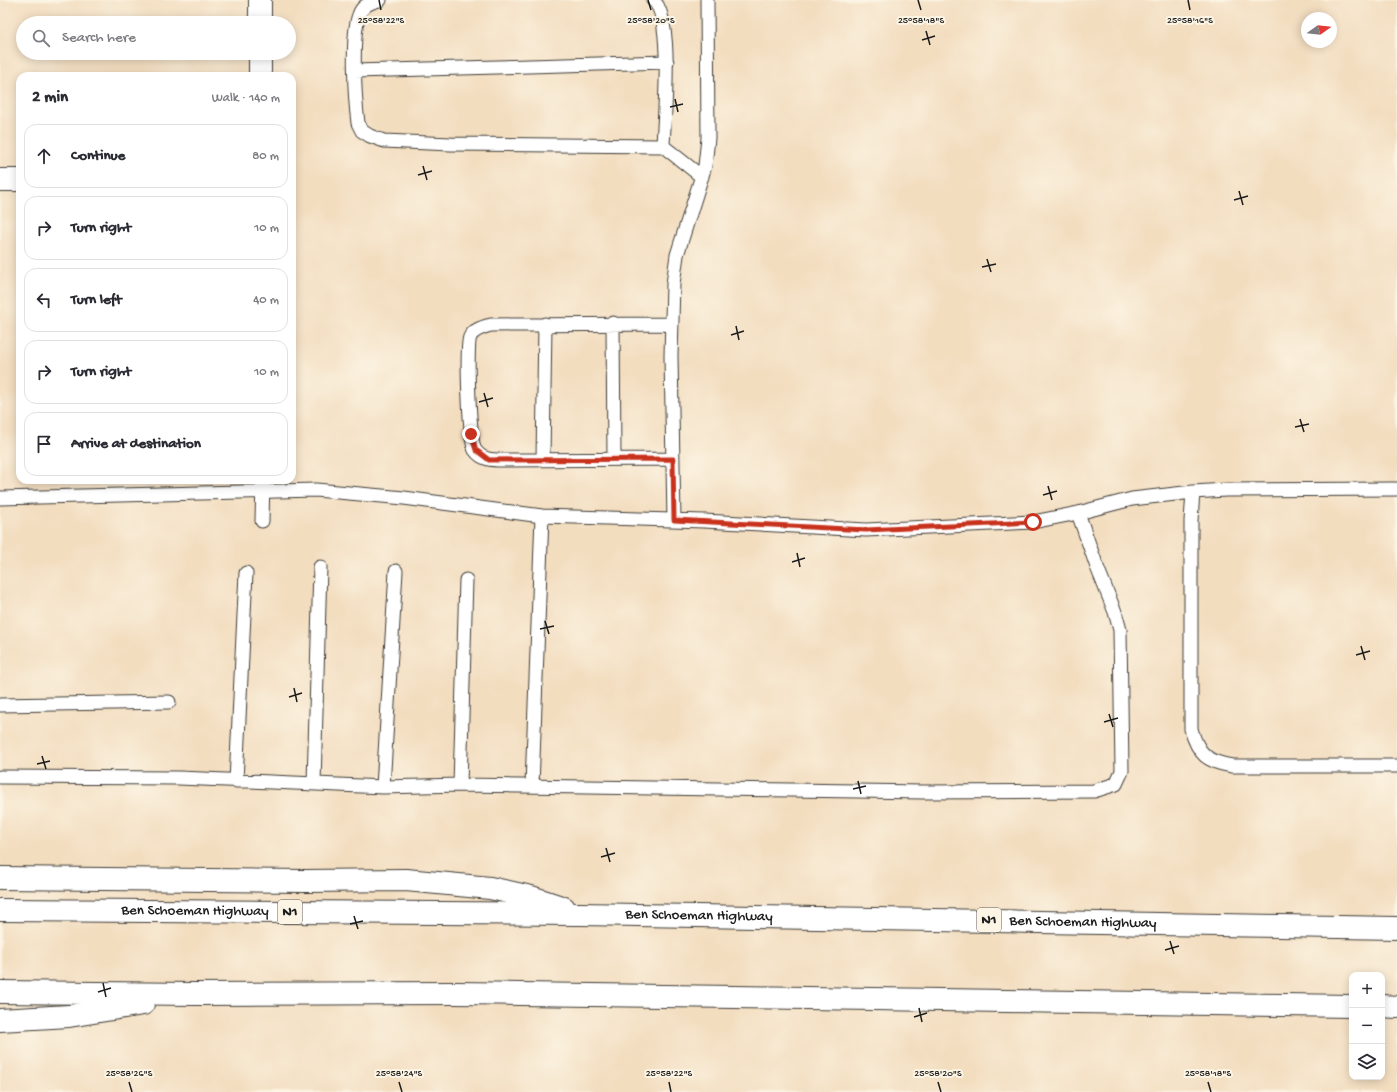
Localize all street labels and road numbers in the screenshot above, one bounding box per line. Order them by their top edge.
road number: N1 [278,900,302,924]
street label: Ben Schoeman Highway [120,902,269,921]
street label: Ben Schoeman Highway [624,906,773,926]
road number: N1 [977,908,1001,932]
street label: Ben Schoeman Highway [1008,912,1157,933]

